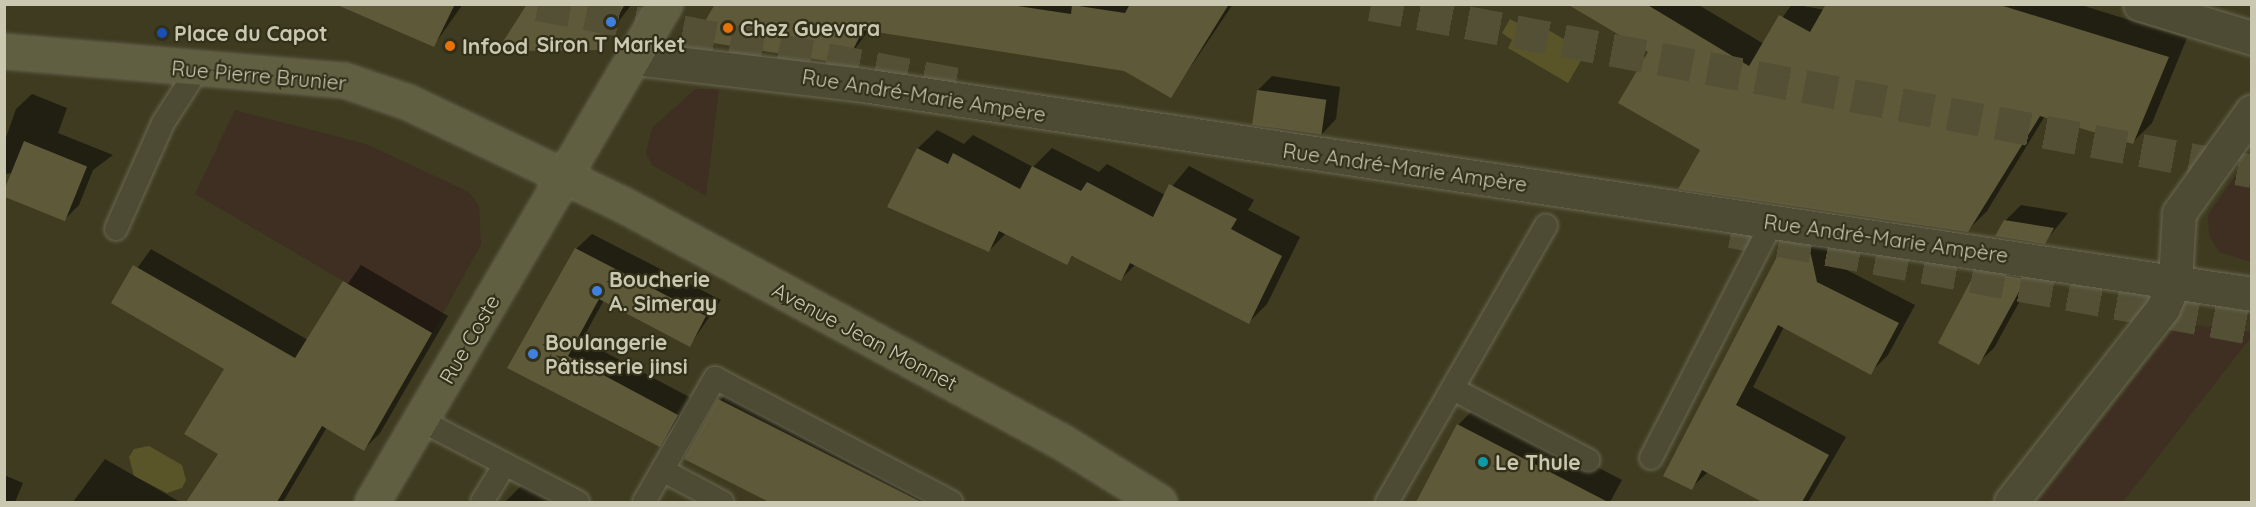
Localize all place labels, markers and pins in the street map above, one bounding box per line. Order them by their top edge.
marker: Siron T Market [604,15,618,29]
place label: Chez Guevara [740,15,880,41]
place label: Place du Capot [174,20,328,46]
marker: Chez Guevara [721,21,735,35]
marker: Place du Capot [155,26,169,40]
place label: Siron T Market [537,31,685,57]
place label: Infood [462,33,528,59]
marker: Infood [443,39,457,53]
place label: Boucherie A. Simeray [609,266,717,316]
marker: Boucherie A. Simeray [590,284,604,298]
place label: Boulangerie Pâtisserie jinsi [545,329,688,379]
marker: Boulangerie Pâtisserie jinsi [526,347,540,361]
place label: Le Thule [1495,449,1581,475]
marker: Le Thule [1476,455,1490,469]

